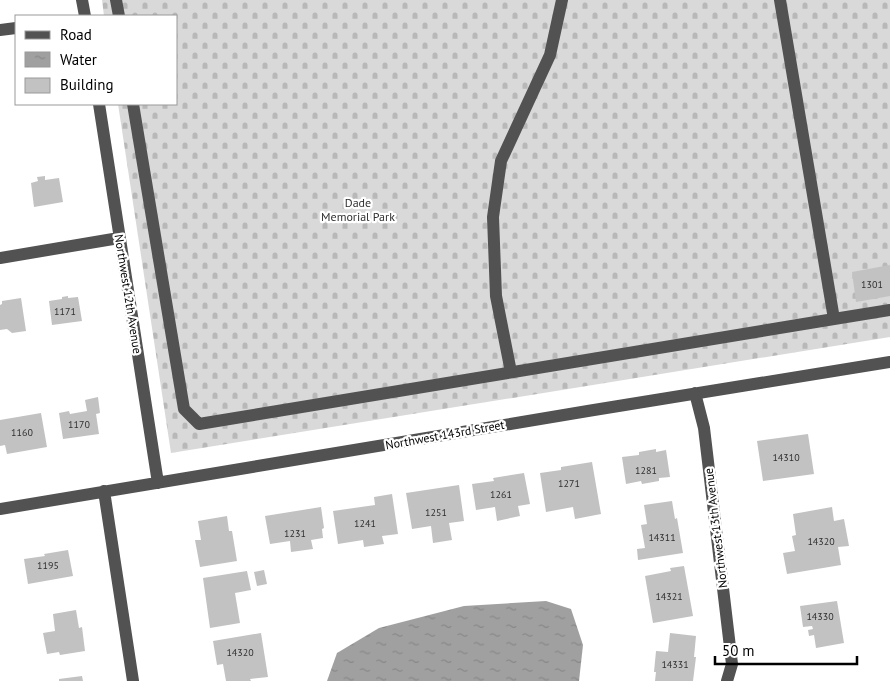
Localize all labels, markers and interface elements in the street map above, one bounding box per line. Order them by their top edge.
legend [15,15,178,105]
text: Road [60,25,92,44]
text: Water [60,50,97,69]
text: Building [60,75,114,94]
park label: Dade Memorial Park [321,195,395,224]
street label: Northwest 12th Avenue [112,233,145,355]
house number: 1301 [861,278,883,291]
house number: 1171 [54,305,76,318]
street label: Northwest 143rd Street [384,417,506,452]
house number: 1170 [68,418,90,431]
house number: 1160 [11,426,33,439]
house number: 14310 [772,451,800,464]
house number: 1281 [635,464,657,477]
street label: Northwest 13th Avenue [701,467,730,589]
house number: 1271 [558,477,580,490]
house number: 1261 [490,488,512,501]
house number: 1251 [425,506,447,519]
house number: 1241 [354,517,376,530]
house number: 1231 [284,527,306,540]
house number: 14311 [648,531,676,544]
house number: 14320 [807,535,835,548]
house number: 1195 [37,559,59,572]
house number: 14321 [655,590,683,603]
house number: 14330 [806,610,834,623]
scale bar [715,634,858,666]
text: 50 m [722,641,755,660]
house number: 14320 [226,646,254,659]
house number: 14331 [661,658,689,671]

